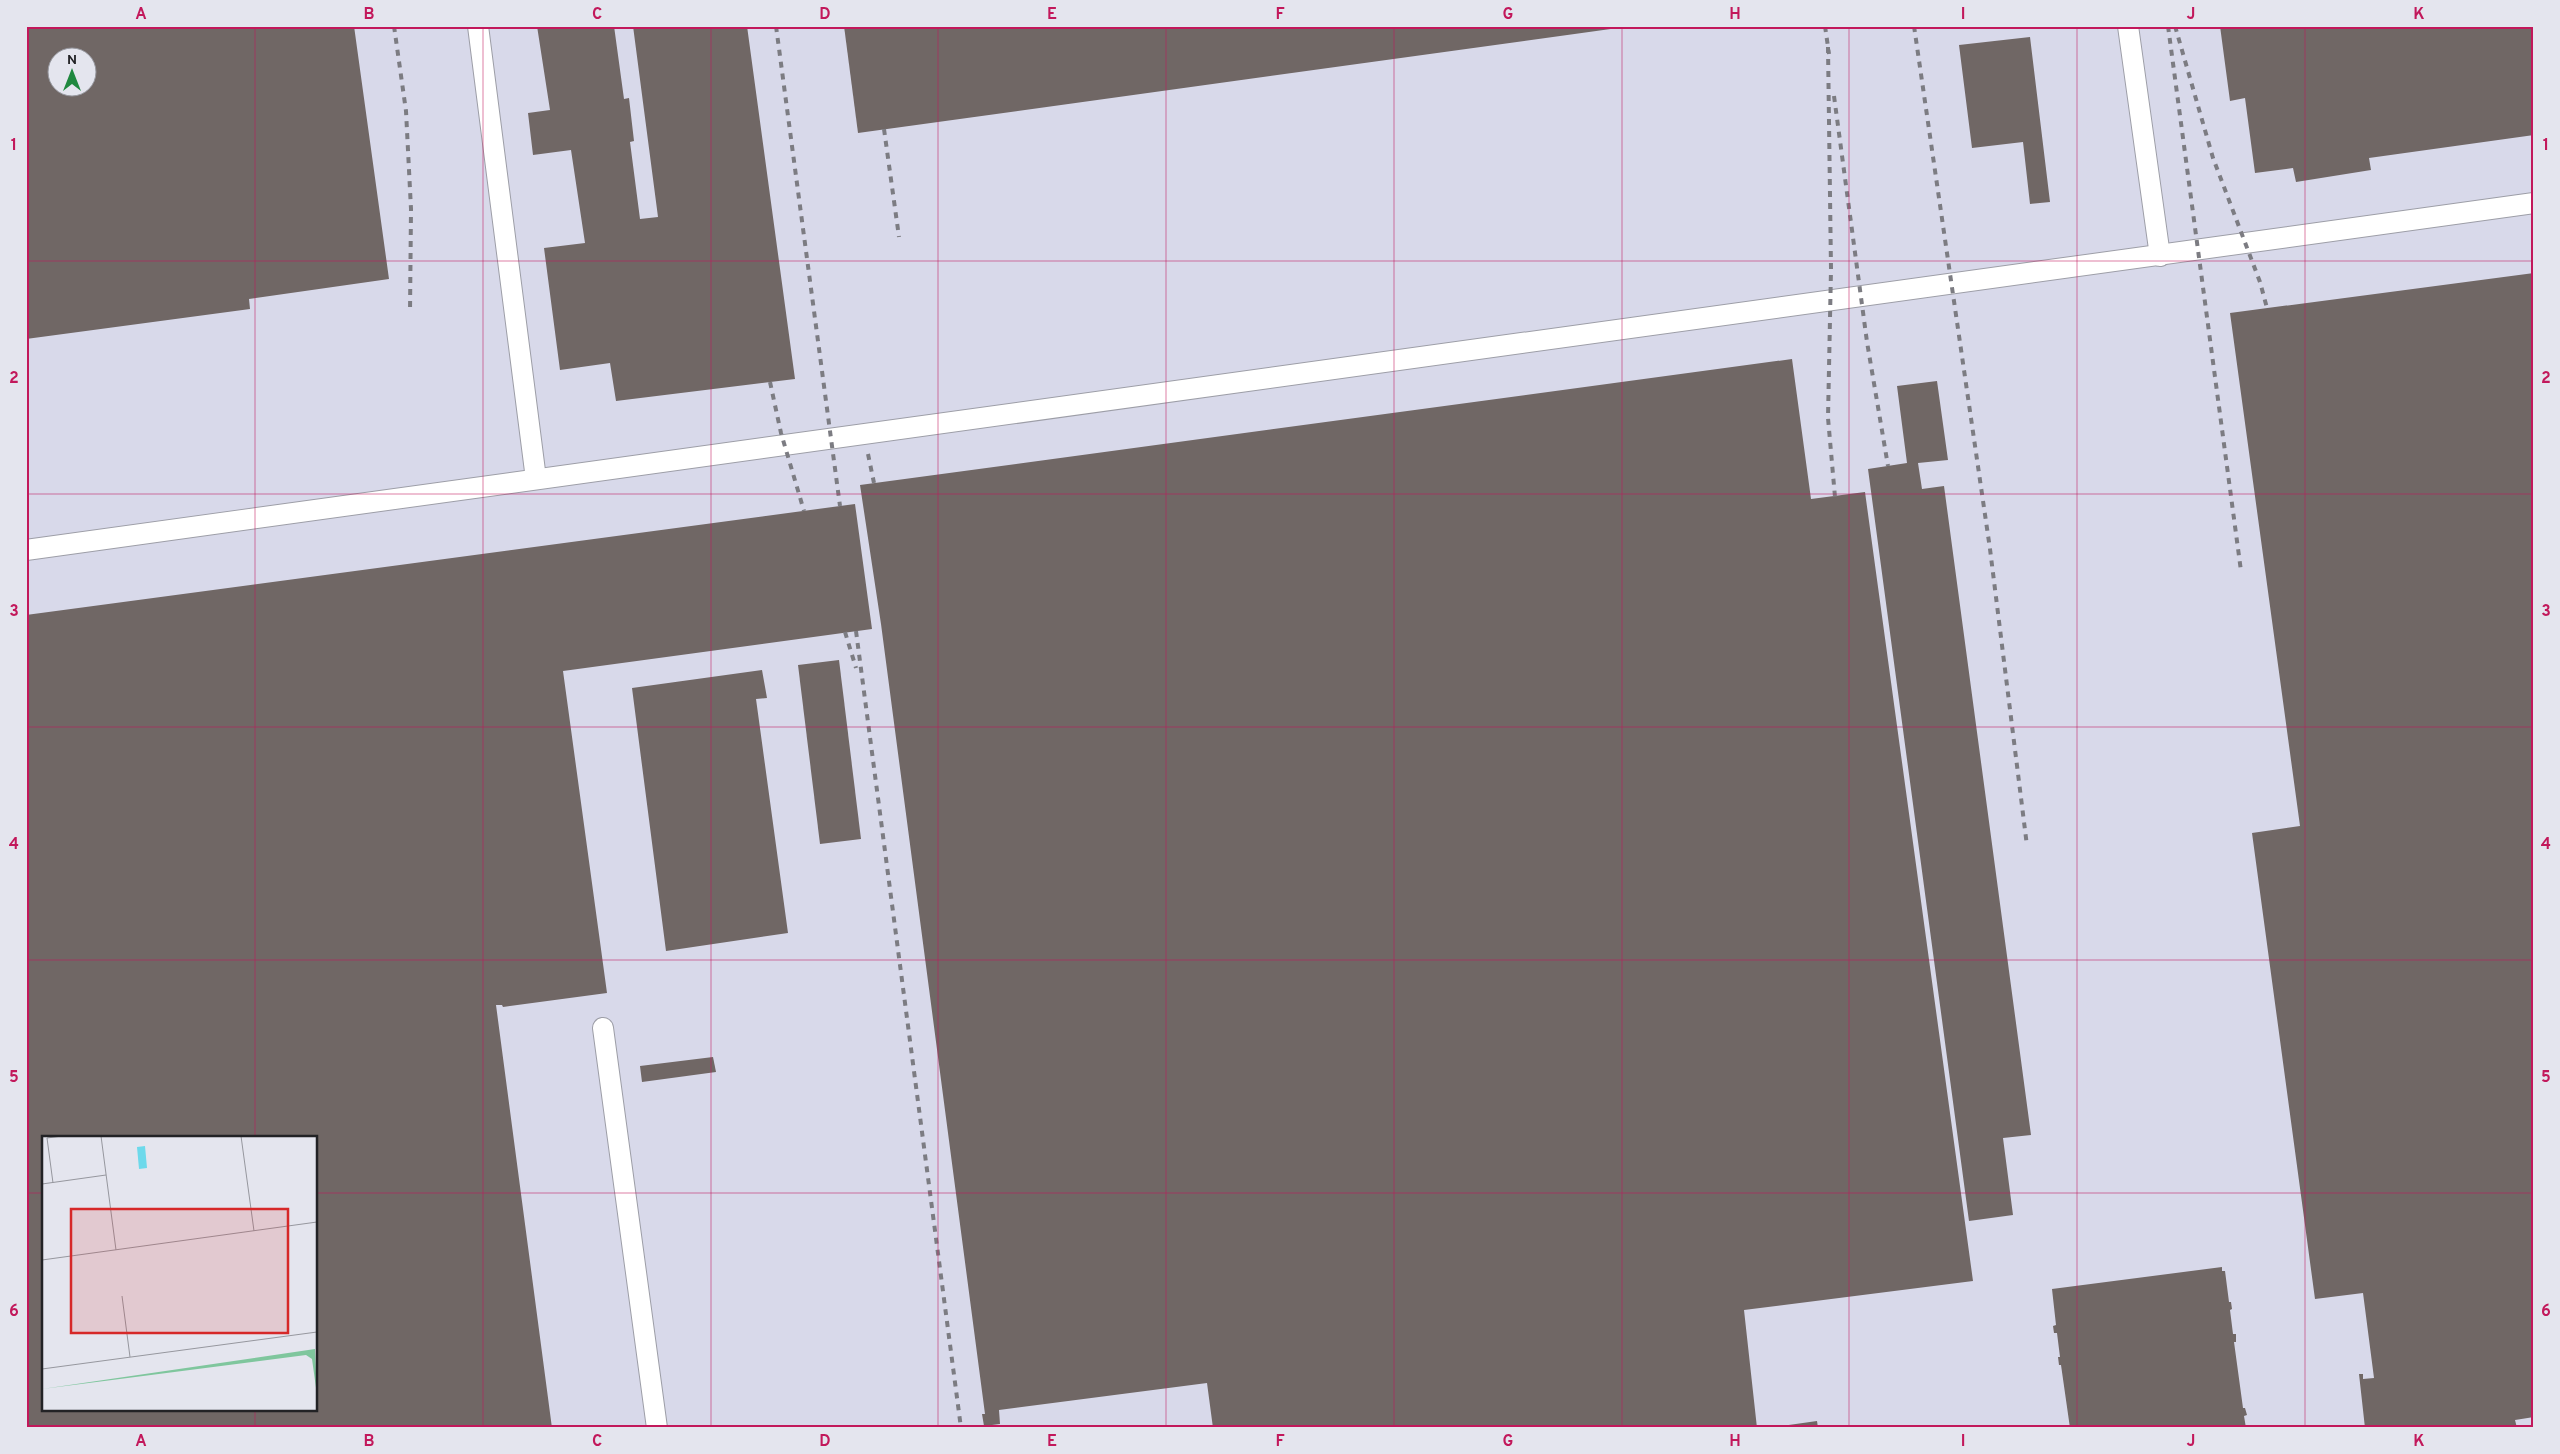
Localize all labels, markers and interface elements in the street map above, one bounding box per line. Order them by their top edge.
text: A [135,5,147,25]
text: B [363,5,375,25]
text: C [592,5,602,25]
text: D [819,5,831,25]
text: E [1047,5,1057,25]
text: F [1275,5,1285,25]
text: G [1503,5,1513,25]
text: H [1729,5,1741,25]
text: I [1961,5,1965,25]
text: J [2187,5,2195,25]
text: K [2413,5,2425,25]
north arrow [48,48,98,98]
text: N [67,52,77,69]
text: 1 [11,136,17,156]
text: 1 [2543,136,2549,156]
text: 2 [9,369,19,389]
text: 2 [2541,369,2551,389]
text: 3 [9,602,19,622]
text: 3 [2541,602,2551,622]
text: 4 [9,835,19,855]
text: 4 [2541,835,2551,855]
text: 5 [9,1068,19,1088]
text: 5 [2541,1068,2551,1088]
inset map [42,1136,318,1412]
text: 6 [9,1302,19,1322]
text: 6 [2541,1302,2551,1322]
text: A [135,1432,147,1452]
text: B [363,1432,375,1452]
text: C [592,1432,602,1452]
text: D [819,1432,831,1452]
text: E [1047,1432,1057,1452]
text: F [1275,1432,1285,1452]
text: G [1503,1432,1513,1452]
text: H [1729,1432,1741,1452]
text: I [1961,1432,1965,1452]
text: J [2187,1432,2195,1452]
text: K [2413,1432,2425,1452]

